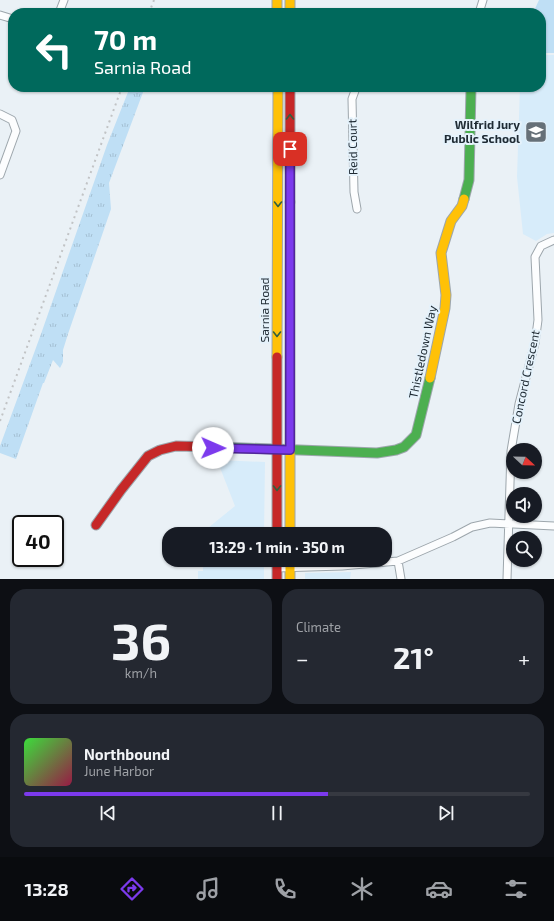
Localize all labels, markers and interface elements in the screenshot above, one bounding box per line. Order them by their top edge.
text: 70 m [94,22,157,56]
icon: left [28,24,80,76]
text: Sarnia Road [94,56,191,78]
one-way arrow [286,114,294,120]
place label: Wilfrid Jury Public School [444,117,520,145]
street label: Reid Court [345,118,359,175]
school or university icon: Wilfrid Jury Public School [523,119,549,145]
pin [273,132,307,166]
icon: arrive [279,138,301,160]
one-way arrow [274,201,282,207]
street label: Sarnia Road [257,278,271,342]
street label: Thistledown Way [405,303,439,400]
street label: Concord Crescent [508,328,542,425]
one-way arrow [273,331,281,337]
position arrow [192,427,234,469]
north arrow [506,443,542,479]
map controls [506,443,542,567]
one-way arrow [273,485,281,491]
button: sound [506,487,542,523]
speed limit sign: 40 [12,515,64,567]
button: search [506,531,542,567]
text: 13:29 · 1 min · 350 m [209,538,345,556]
text: 36 [111,608,171,670]
text: Climate [296,619,341,635]
text: 21° [393,639,434,675]
text: − [296,645,309,671]
text: + [518,645,530,671]
text: km/h [125,665,157,681]
text: Northbound [84,745,170,763]
text: June Harbor [84,763,154,779]
icon: previous [97,802,119,824]
icon: pause [266,802,288,824]
icon: next [435,802,457,824]
icon: directions [118,875,146,903]
icon: music [194,875,222,903]
icon: phone [271,875,299,903]
icon: climate [348,875,376,903]
icon: car [425,875,453,903]
icon: filters [502,875,530,903]
text: 13:28 [24,878,69,900]

